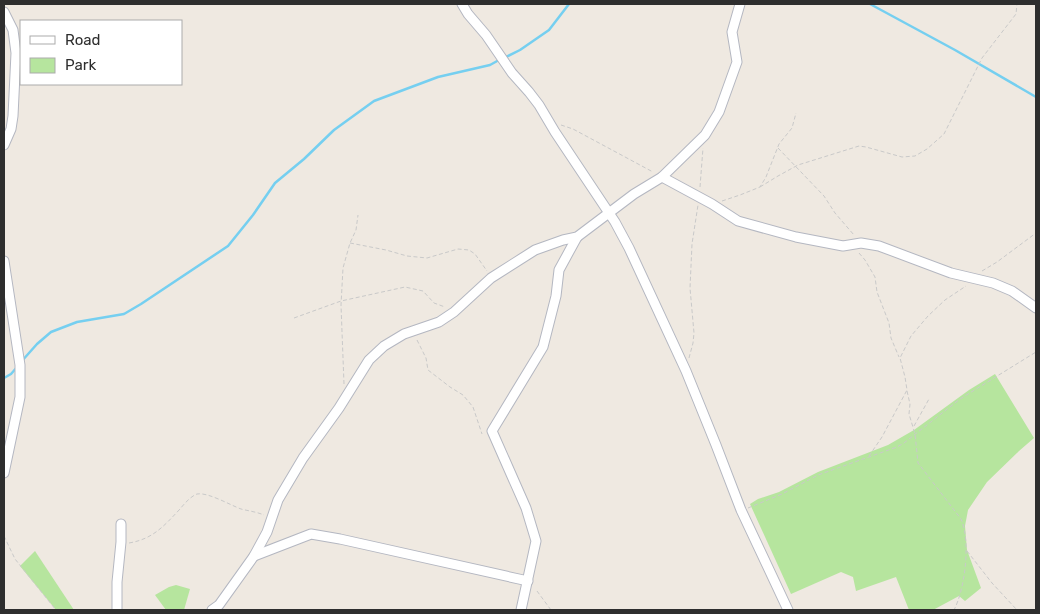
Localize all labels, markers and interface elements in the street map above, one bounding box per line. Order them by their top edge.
legend [20,20,182,85]
text: Road [65,31,101,49]
text: Park [65,56,96,74]

